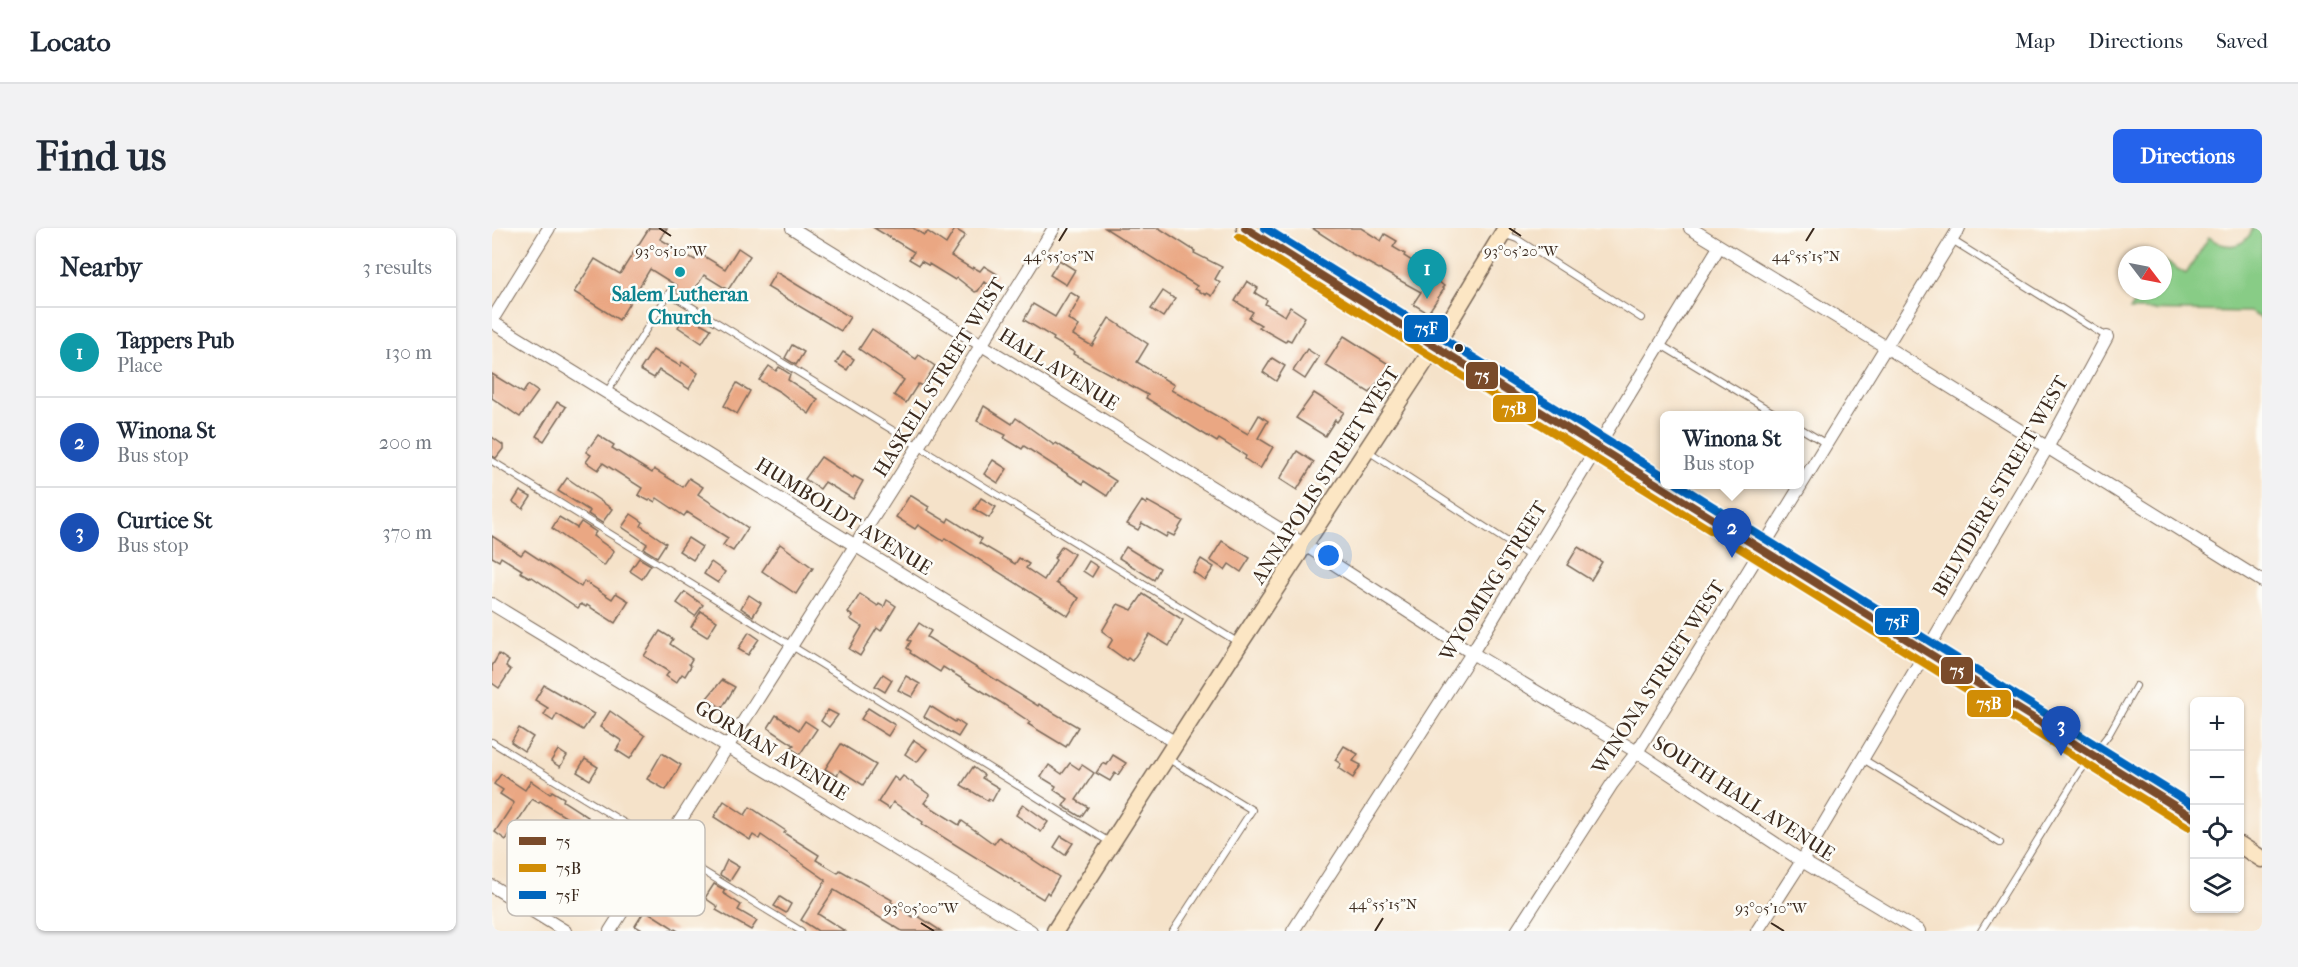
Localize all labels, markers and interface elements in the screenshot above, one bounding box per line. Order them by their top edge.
text: Locato [30,25,111,58]
text: Map [2015,29,2055,53]
text: Directions [2088,29,2183,53]
text: Saved [2216,29,2268,53]
button: Directions [2113,129,2262,183]
text: Find us [36,132,166,181]
text: 93°05'10"W [635,242,708,260]
text: 93°05'20"W [1484,242,1559,260]
north arrow [2118,246,2172,300]
text: 44°55'05"N [1023,247,1095,265]
text: 44°55'15"N [1772,247,1841,265]
pin: 1 [1408,250,1446,299]
text: Nearby [60,252,142,283]
text: 3 results [363,256,432,279]
marker: Salem Lutheran Church [673,265,687,279]
street label: HASKELL STREET WEST [869,273,1010,481]
place label: Salem Lutheran Church [612,283,749,329]
line badge: 75F [1403,314,1449,343]
text: 75F [1413,319,1438,338]
street label: HALL AVENUE [995,323,1123,415]
text: Tappers Pub [117,328,234,354]
text: 1 [76,341,83,364]
text: 130 m [385,341,432,364]
unlabelled marker [1453,342,1465,354]
text: Place [117,354,163,377]
line badge: 75 [1465,361,1499,390]
street label: ANNAPOLIS STREET WEST [1246,362,1405,589]
text: 75 [1474,366,1489,385]
street label: BELVIDERE STREET WEST [1928,371,2073,601]
line badge: 75B [1492,394,1537,423]
text: 75B [1500,399,1527,418]
popup [1660,411,1804,489]
text: Winona St [117,418,216,444]
text: Winona St [1683,426,1781,452]
text: 2 [74,431,85,454]
text: 200 m [379,431,432,454]
text: Bus stop [117,444,189,467]
text: Bus stop [1683,452,1754,475]
street label: HUMBOLDT AVENUE [751,453,936,580]
street label: WYOMING STREET [1434,497,1552,666]
text: Curtice St [117,508,212,534]
pin: 2 [1712,508,1752,558]
text: 3 [75,521,84,544]
text: 370 m [382,521,432,544]
text: Bus stop [117,534,189,557]
your location [1314,541,1343,570]
street label: WINONA STREET WEST [1587,576,1730,779]
line badge: 75F [1874,607,1920,636]
text: 75F [1884,612,1909,631]
line badge: 75 [1940,656,1974,685]
text: 75 [1949,661,1964,680]
line badge: 75B [1966,689,2012,718]
text: 75B [1975,694,2002,713]
street label: GORMAN AVENUE [691,696,853,805]
map controls [2190,697,2244,913]
button: + [2190,697,2244,751]
pin: 3 [2042,706,2080,756]
street label: SOUTH HALL AVENUE [1649,731,1839,866]
button: − [2190,751,2244,805]
button: locate [2190,805,2244,859]
legend [507,820,705,916]
text: 75 [556,832,571,851]
text: 75B [556,859,581,878]
button: layers [2190,859,2244,913]
text: 75F [556,886,580,905]
text: 44°55'15"N [1349,895,1418,913]
text: 93°05'00"W [884,899,960,917]
text: 93°05'10"W [1735,899,1808,917]

